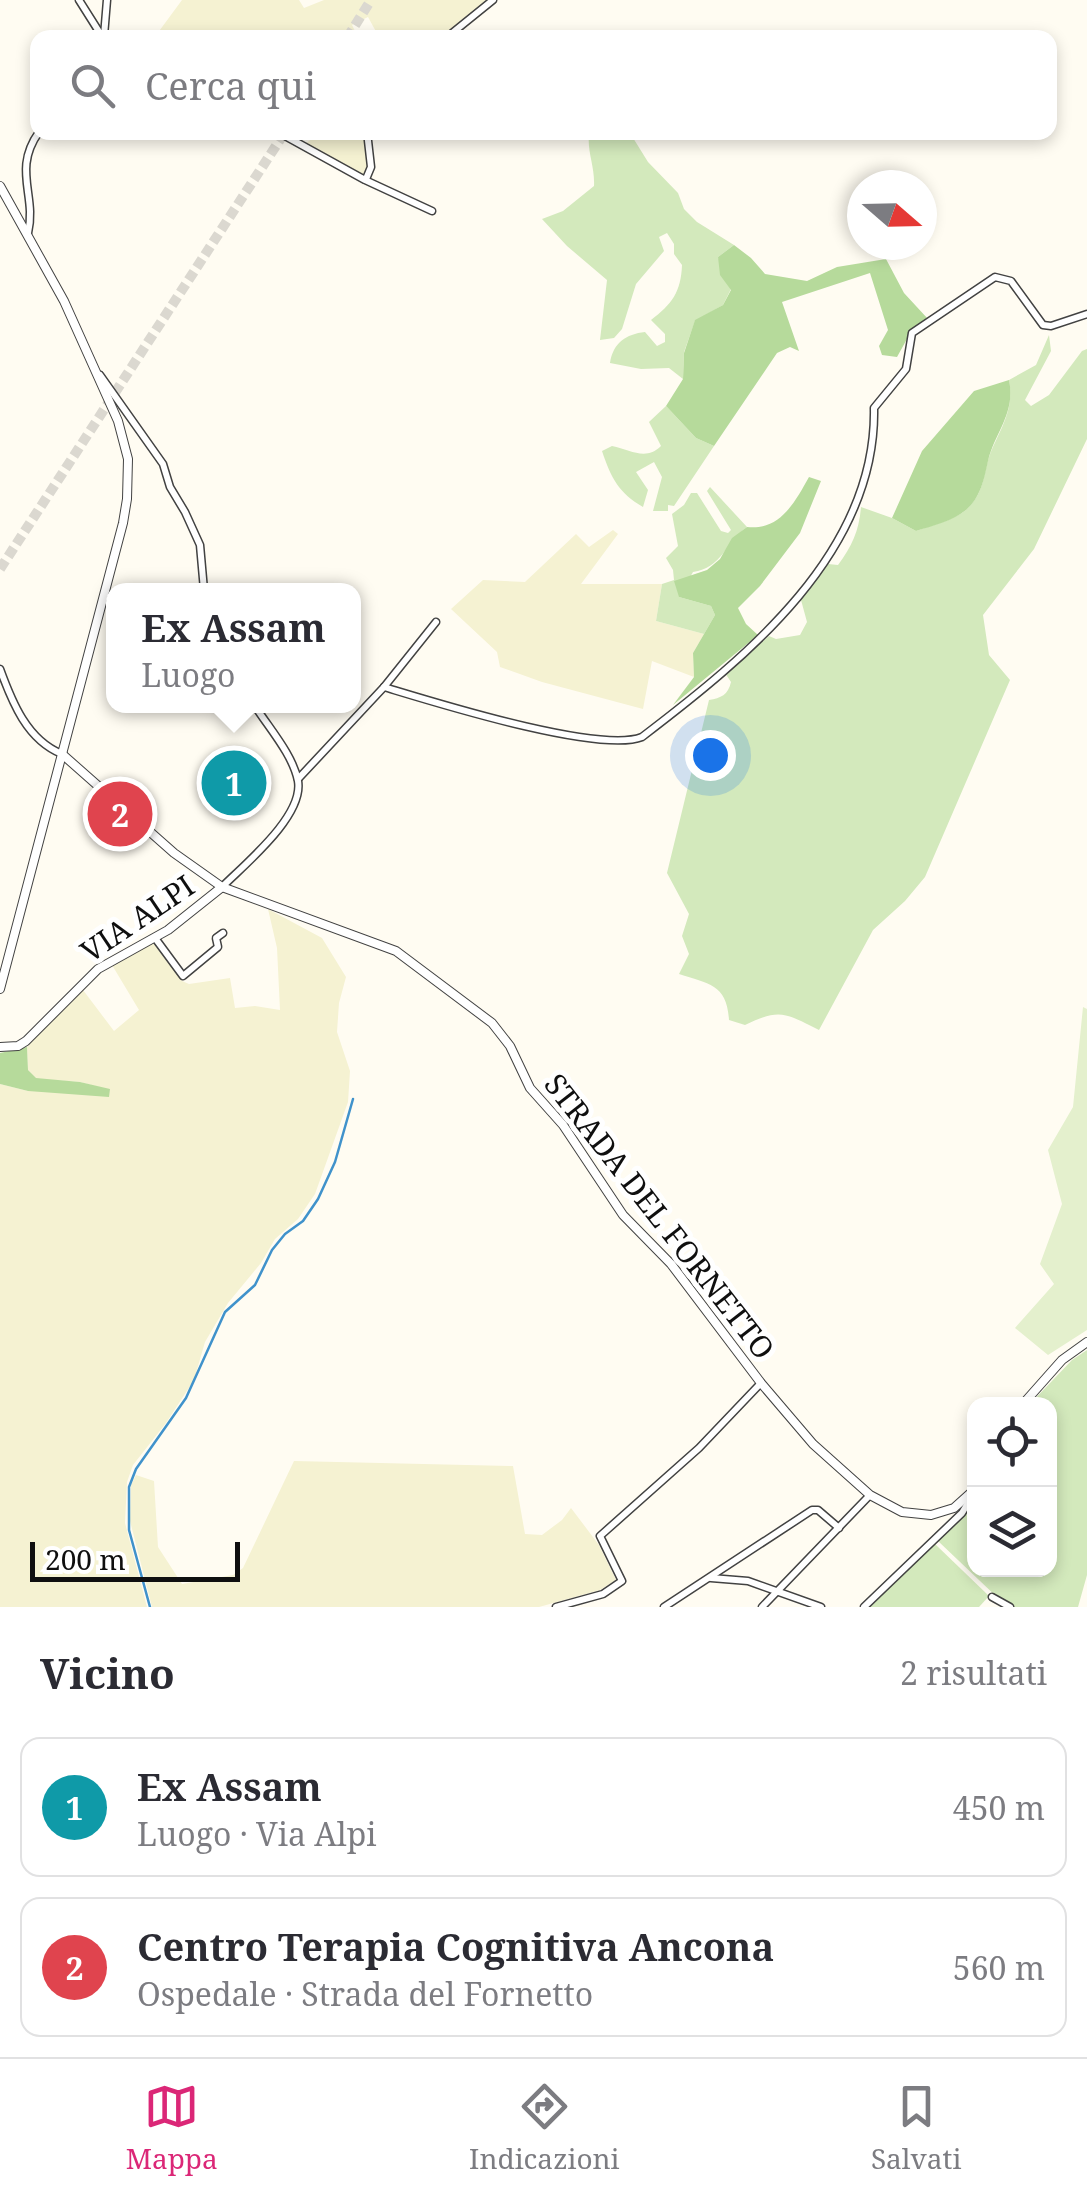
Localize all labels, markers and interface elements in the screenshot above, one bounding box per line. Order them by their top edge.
search box [30,30,1057,140]
icon: search [65,58,120,113]
text: Cerca qui [145,59,316,111]
north arrow [847,170,937,260]
popup [106,583,361,713]
text: Ex Assam [141,601,326,653]
text: Luogo [141,653,236,696]
your location [685,730,736,781]
pin: 1 [202,746,266,820]
pin: 2 [88,776,152,852]
street label: VIA ALPI [72,865,202,971]
street label: STRADA DEL FORNETTO [536,1065,784,1367]
map controls [967,1397,1057,1577]
button: locate [967,1397,1057,1487]
button: layers [967,1487,1057,1577]
scale bar [30,1537,240,1582]
text: 200 m [45,1540,126,1578]
text: Vicino [40,1644,175,1701]
text: 2 risultati [900,1651,1047,1694]
text: Ex Assam [137,1760,322,1812]
text: 1 [65,1786,84,1829]
text: 450 m [953,1786,1045,1829]
text: Luogo · Via Alpi [137,1812,377,1855]
text: Centro Terapia Cognitiva Ancona [137,1920,774,1972]
text: 2 [65,1946,84,1989]
text: 560 m [953,1946,1045,1989]
text: Ospedale · Strada del Fornetto [137,1972,593,2015]
tab: Mappa [126,2079,218,2177]
tab: Indicazioni [469,2079,620,2177]
tab: Salvati [871,2079,961,2177]

